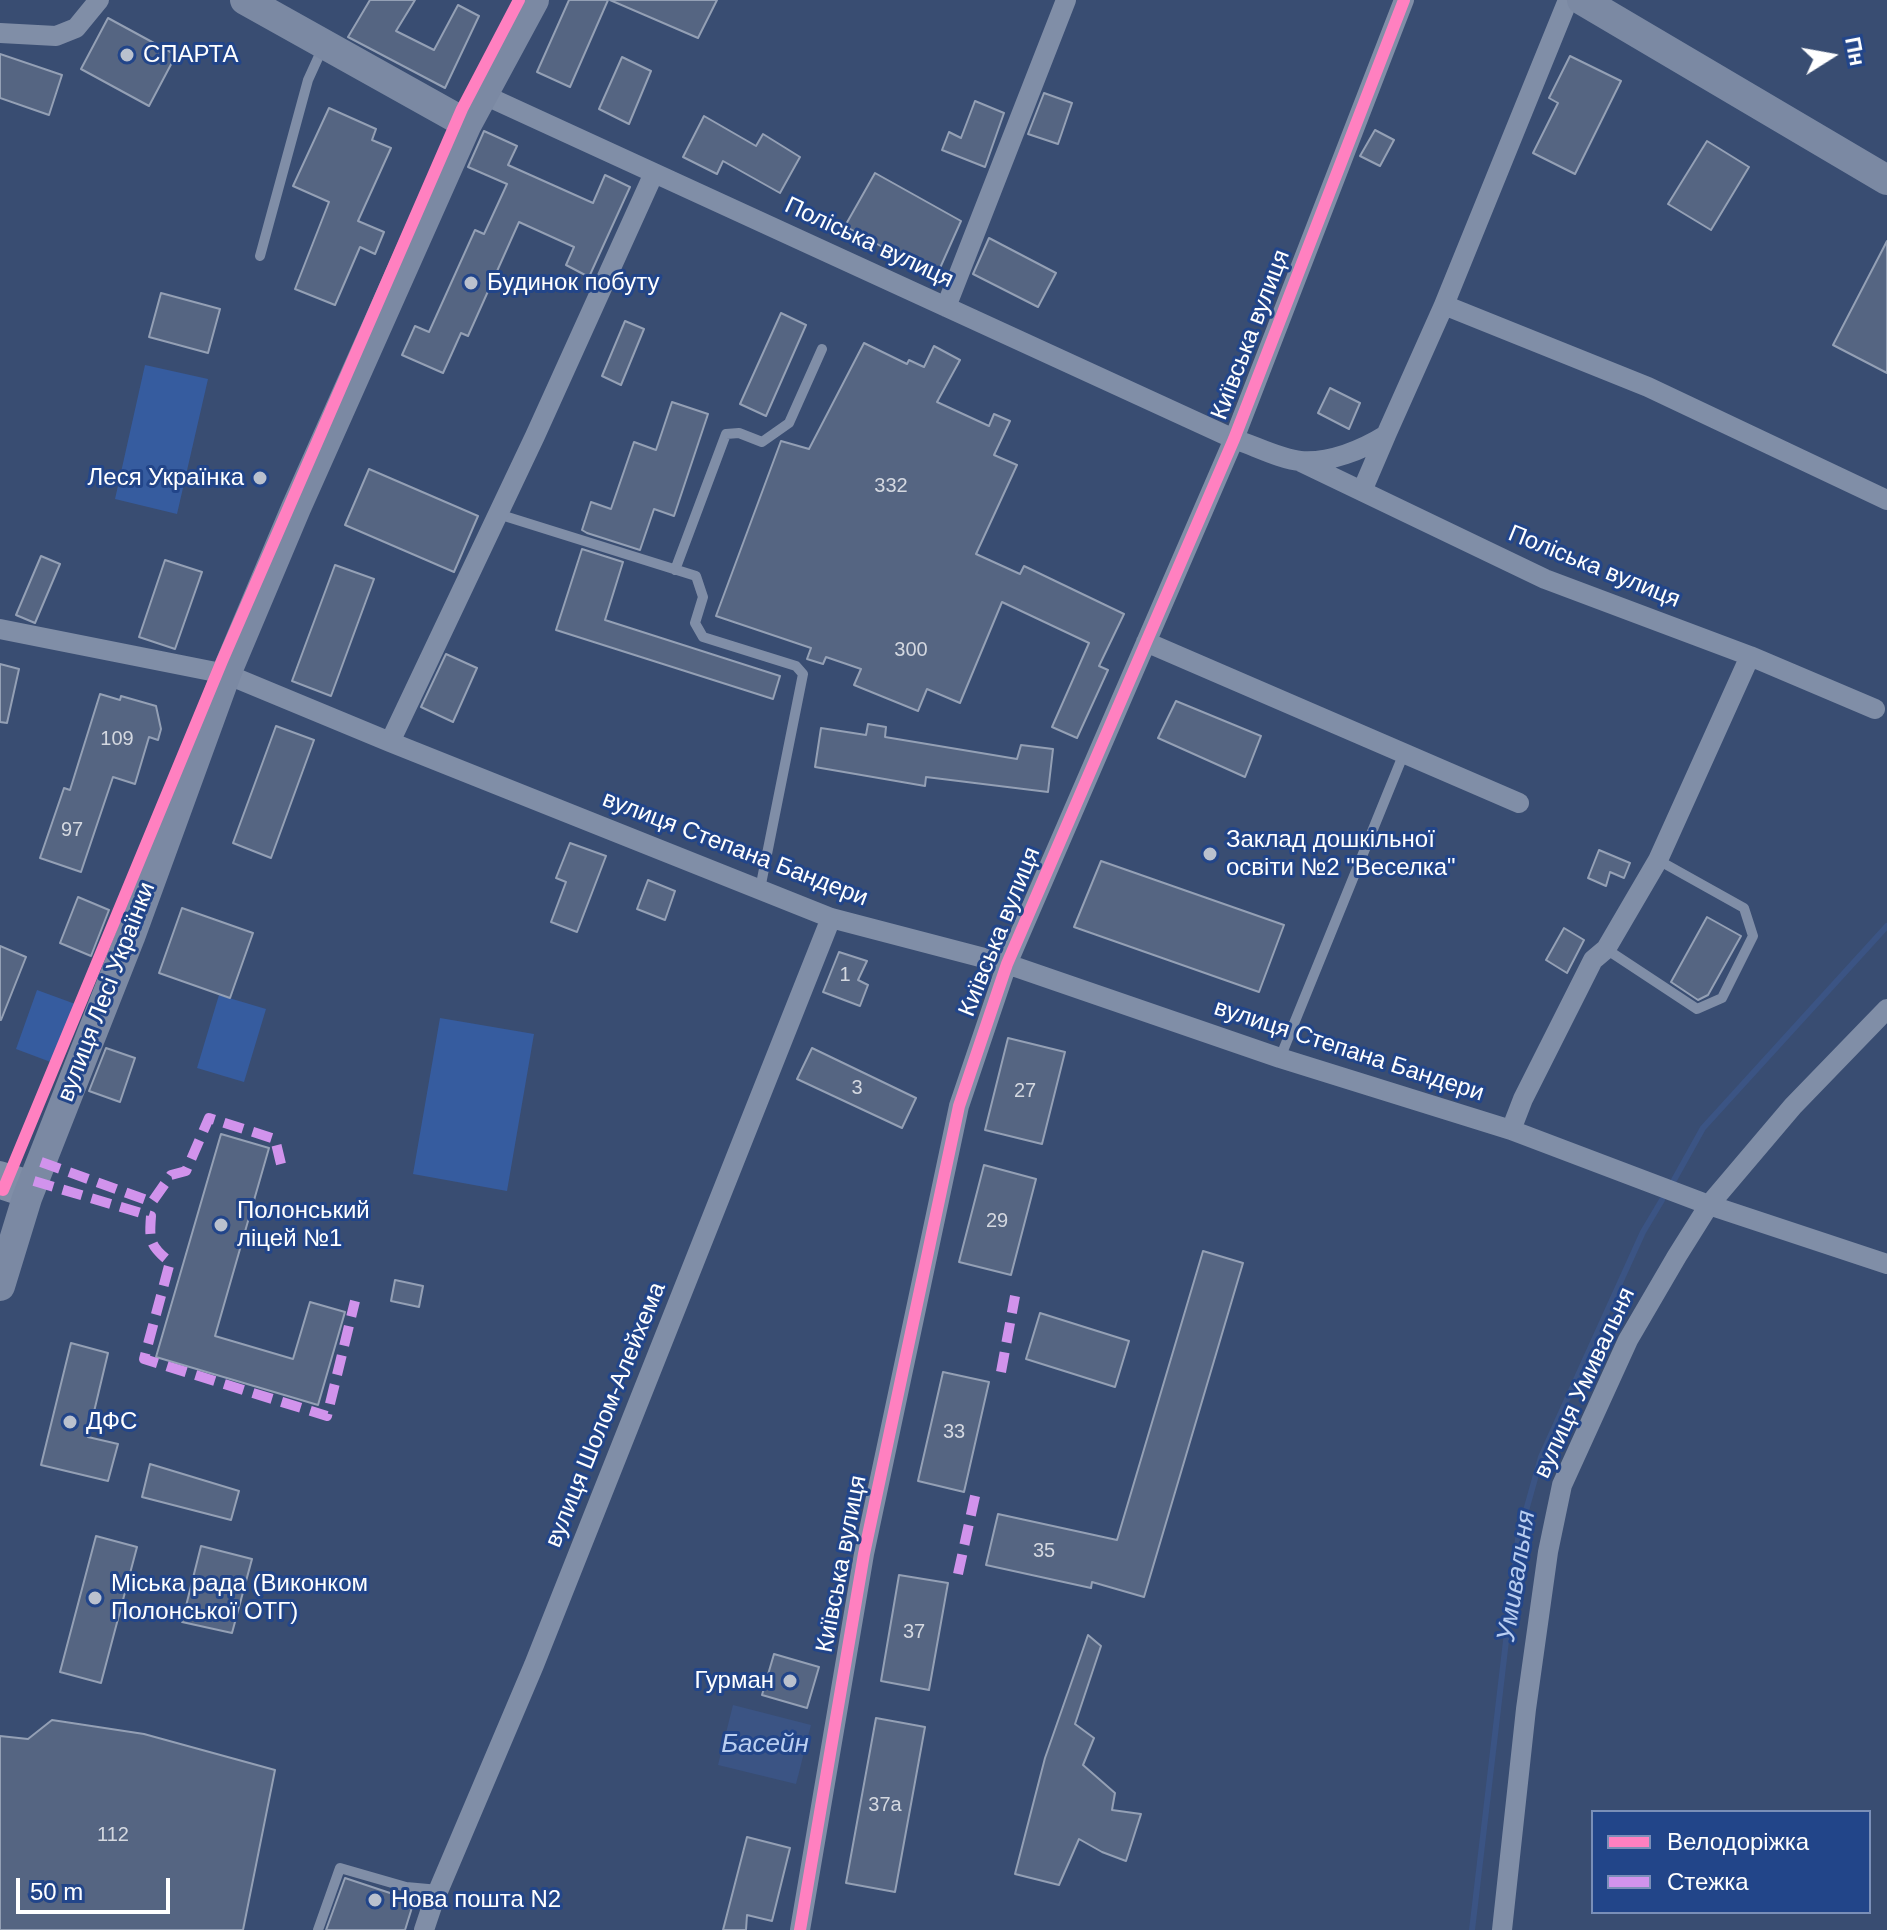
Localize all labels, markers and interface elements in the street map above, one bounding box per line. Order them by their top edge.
north arrow [1791,16,1871,96]
text: Пн [1840,35,1870,68]
place label: СПАРТА [143,41,238,69]
marker: СПАРТА [118,46,136,64]
street label: Поліська вулиця [780,191,958,295]
street label: Київська вулиця [1205,246,1297,424]
place label: Будинок побуту [487,269,659,297]
marker: Будинок побуту [462,274,480,292]
place label: Леся Українка [88,464,244,492]
marker: Леся Українка [251,469,269,487]
house number: 332 [874,474,908,498]
street label: Поліська вулиця [1504,519,1684,615]
house number: 300 [894,638,928,662]
house number: 109 [100,727,134,751]
street label: вулиця Степана Бандери [598,785,872,913]
house number: 97 [61,818,83,842]
place label: Заклад дошкільної освіти №2 "Веселка" [1226,826,1456,882]
street label: Київська вулиця [953,843,1047,1021]
marker: Заклад дошкільної освіти №2 "Веселка" [1201,845,1219,863]
street label: вулиця Лесі Українки [52,878,162,1106]
house number: 1 [839,963,851,987]
street label: вулиця Степана Бандери [1210,994,1488,1108]
house number: 3 [851,1076,863,1100]
house number: 27 [1014,1079,1036,1103]
place label: Полонський ліцей №1 [237,1197,370,1253]
house number: 29 [986,1209,1008,1233]
marker: Полонський ліцей №1 [212,1216,230,1234]
street label: вулиця Шолом-Алейхема [540,1278,672,1552]
street label: вулиця Умивальня [1528,1283,1642,1483]
place label: ДФС [86,1408,137,1436]
marker: ДФС [61,1413,79,1431]
house number: 33 [943,1420,965,1444]
street label: Київська вулиця [811,1473,873,1655]
water label: Умивальня [1491,1508,1543,1644]
house number: 35 [1033,1539,1055,1563]
place label: Міська рада (Виконком Полонської ОТГ) [111,1570,368,1626]
marker: Міська рада (Виконком Полонської ОТГ) [86,1589,104,1607]
house number: 37 [903,1620,925,1644]
place label: Гурман [694,1667,774,1695]
marker: Гурман [781,1672,799,1690]
water label: Басейн [721,1729,809,1761]
house number: 37а [868,1793,902,1817]
legend [1591,1810,1871,1914]
house number: 112 [97,1823,129,1847]
text: Велодоріжка [1667,1828,1809,1855]
scale bar [20,1862,174,1912]
text: Стежка [1667,1868,1749,1895]
text: 50 m [30,1878,83,1905]
place label: Нова пошта N2 [391,1886,561,1914]
marker: Нова пошта N2 [366,1891,384,1909]

